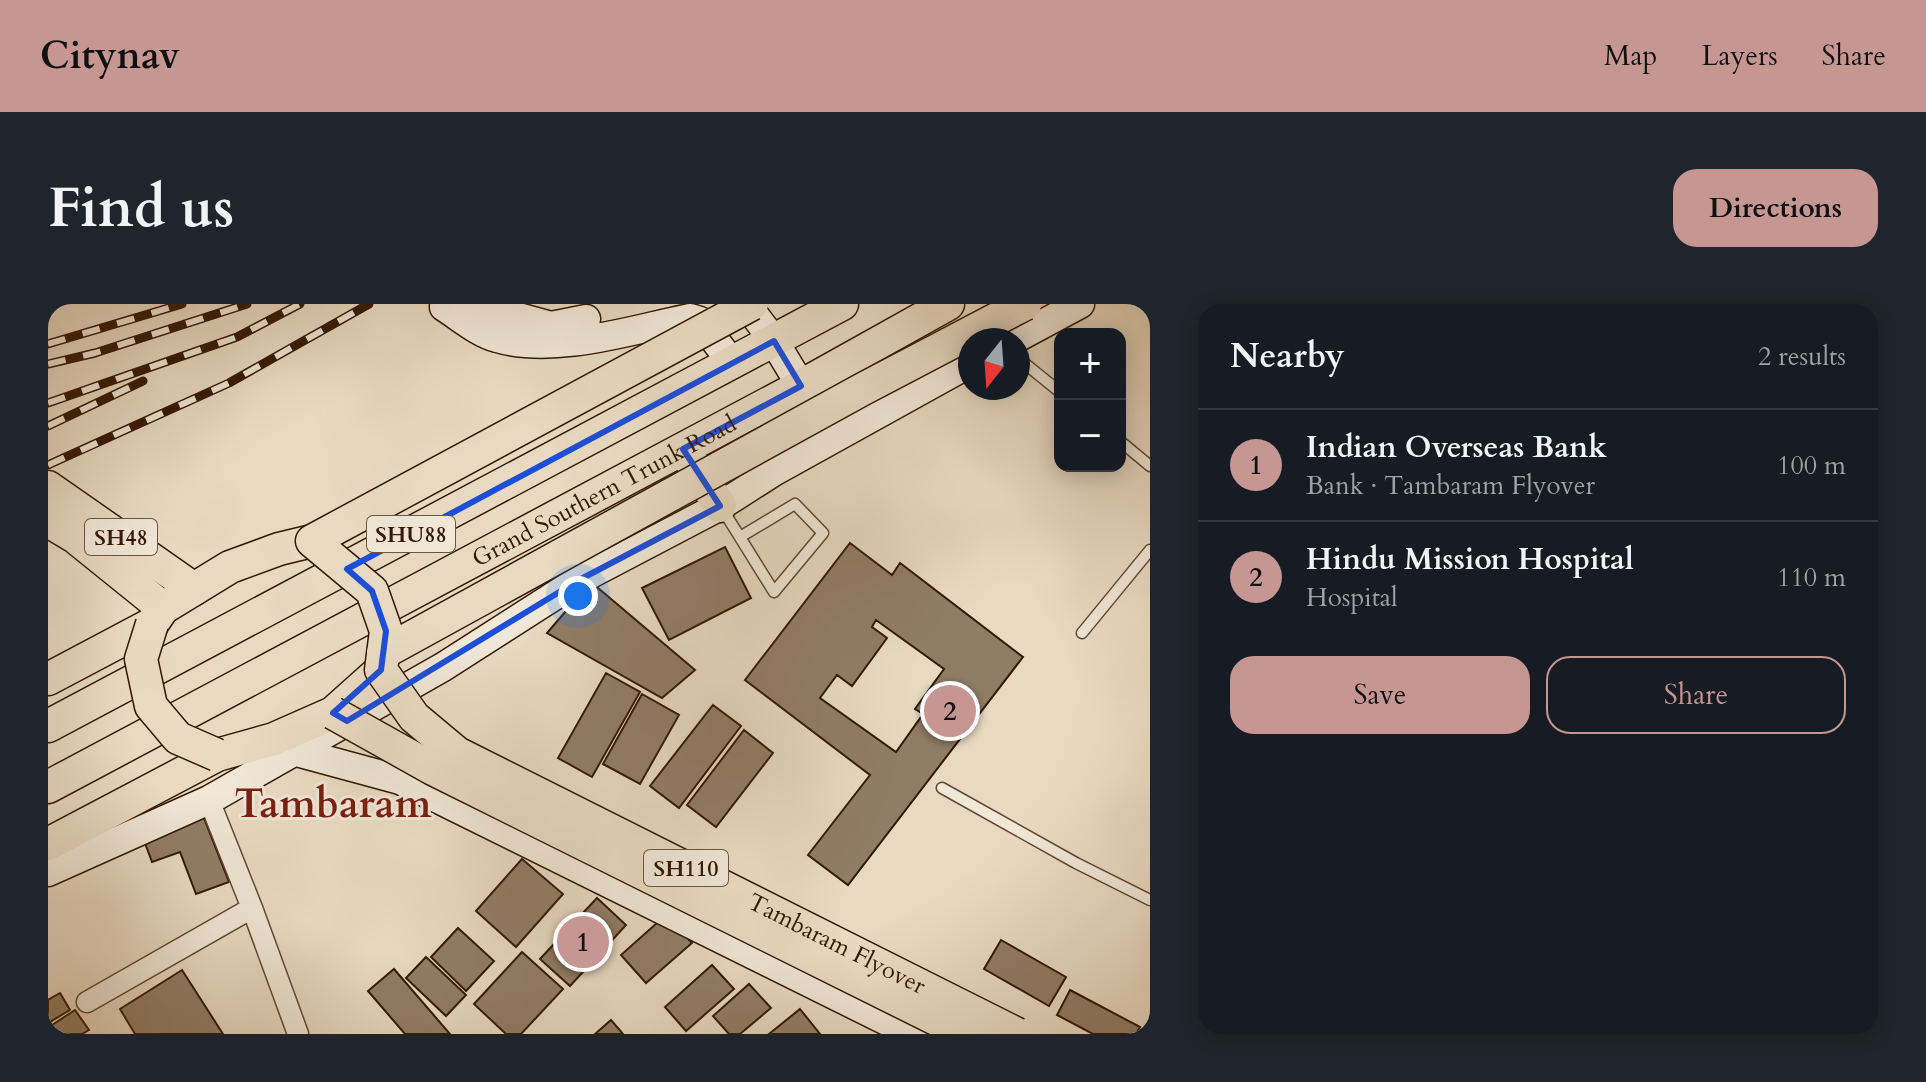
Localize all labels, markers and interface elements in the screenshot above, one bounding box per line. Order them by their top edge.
text: Citynav [40,30,180,82]
text: Map [1604,37,1657,75]
text: Layers [1701,37,1778,75]
text: Share [1822,37,1886,75]
button: Directions [1673,169,1878,247]
text: Find us [48,171,234,246]
north arrow [958,328,1030,400]
map controls [1054,328,1126,472]
button: + [1054,328,1126,400]
text: Nearby [1230,333,1345,379]
text: 2 results [1758,339,1846,374]
button: − [1054,400,1126,472]
street label: Grand Southern Trunk Road [466,407,742,575]
text: Indian Overseas Bank [1306,427,1607,468]
text: 1 [1249,448,1263,483]
text: 100 m [1777,448,1846,483]
text: Bank · Tambaram Flyover [1306,468,1595,503]
road number: SHU88 [367,516,455,552]
road number: SH48 [85,519,157,555]
text: Hindu Mission Hospital [1306,539,1634,580]
text: 2 [1249,560,1263,595]
text: 110 m [1777,560,1846,595]
your location [558,576,598,616]
text: Hospital [1306,580,1398,615]
button: Save [1230,656,1530,734]
button: Share [1546,656,1846,734]
pin: 2 [924,681,976,741]
district label: Tambaram [234,777,432,832]
road number: SH110 [644,850,728,886]
street label: Tambaram Flyover [742,886,931,1003]
pin: 1 [557,912,609,972]

